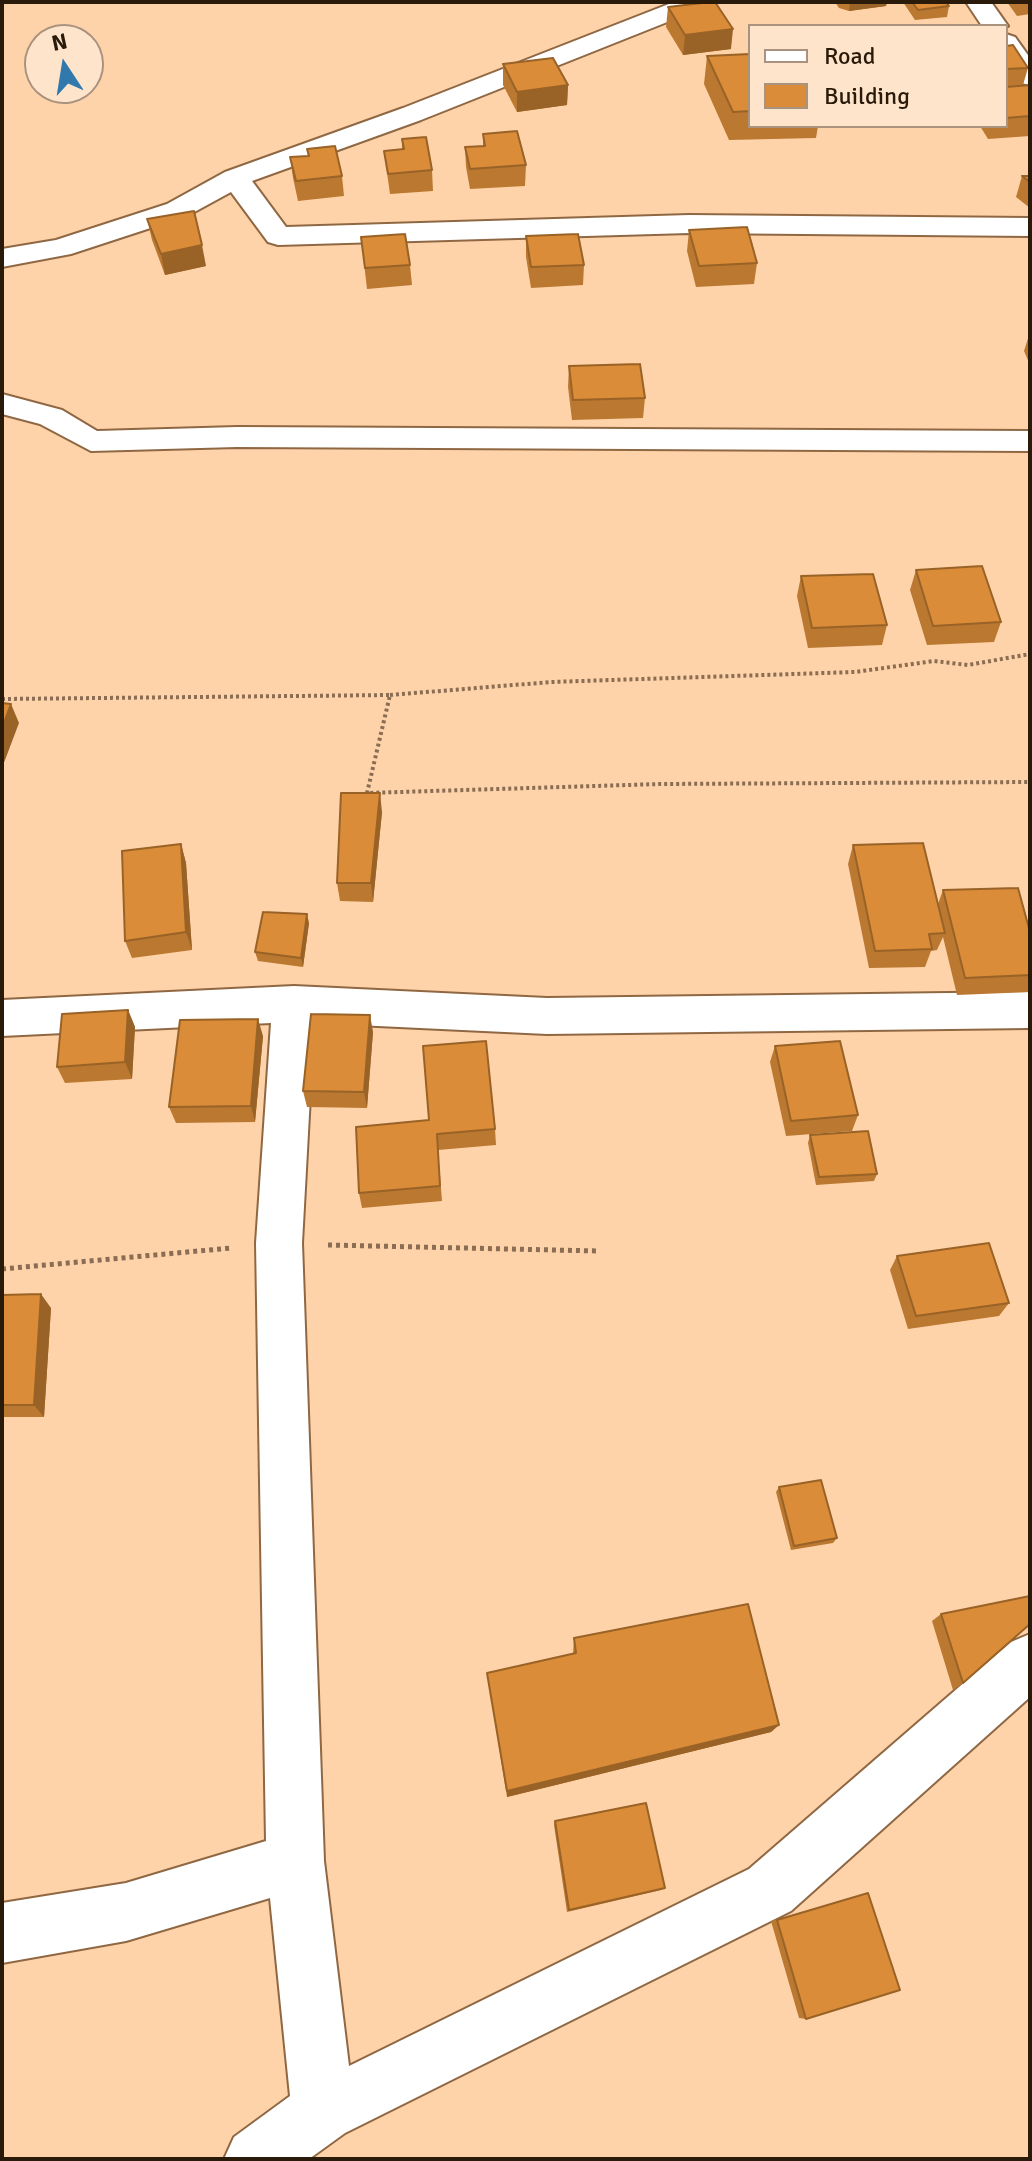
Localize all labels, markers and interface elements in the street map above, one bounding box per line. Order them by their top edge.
north arrow [24,24,104,104]
legend [748,24,1008,128]
text: N [49,27,70,57]
text: Road [824,41,875,71]
text: Building [824,81,910,111]

